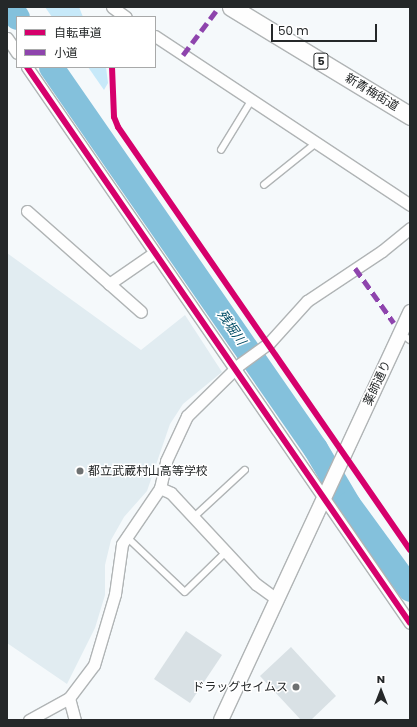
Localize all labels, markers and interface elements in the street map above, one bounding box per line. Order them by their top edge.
legend [16,16,156,68]
scale bar [273,16,379,42]
text: 50 m [278,22,309,39]
text: 自転車道 [54,24,102,41]
text: 小道 [54,44,78,61]
road number: 5 [313,52,329,70]
street label: 新青梅街道 [343,70,401,114]
water label: 残堀川 [213,308,249,348]
street label: 薬師通り [360,358,394,408]
place label: 都立武蔵村山高等学校 [88,464,208,478]
marker: 都立武蔵村山高等学校 [75,466,85,476]
north arrow [361,671,401,711]
text: N [377,671,385,687]
place label: ドラッグセイムス [192,680,288,694]
marker: ドラッグセイムス [291,682,301,692]

